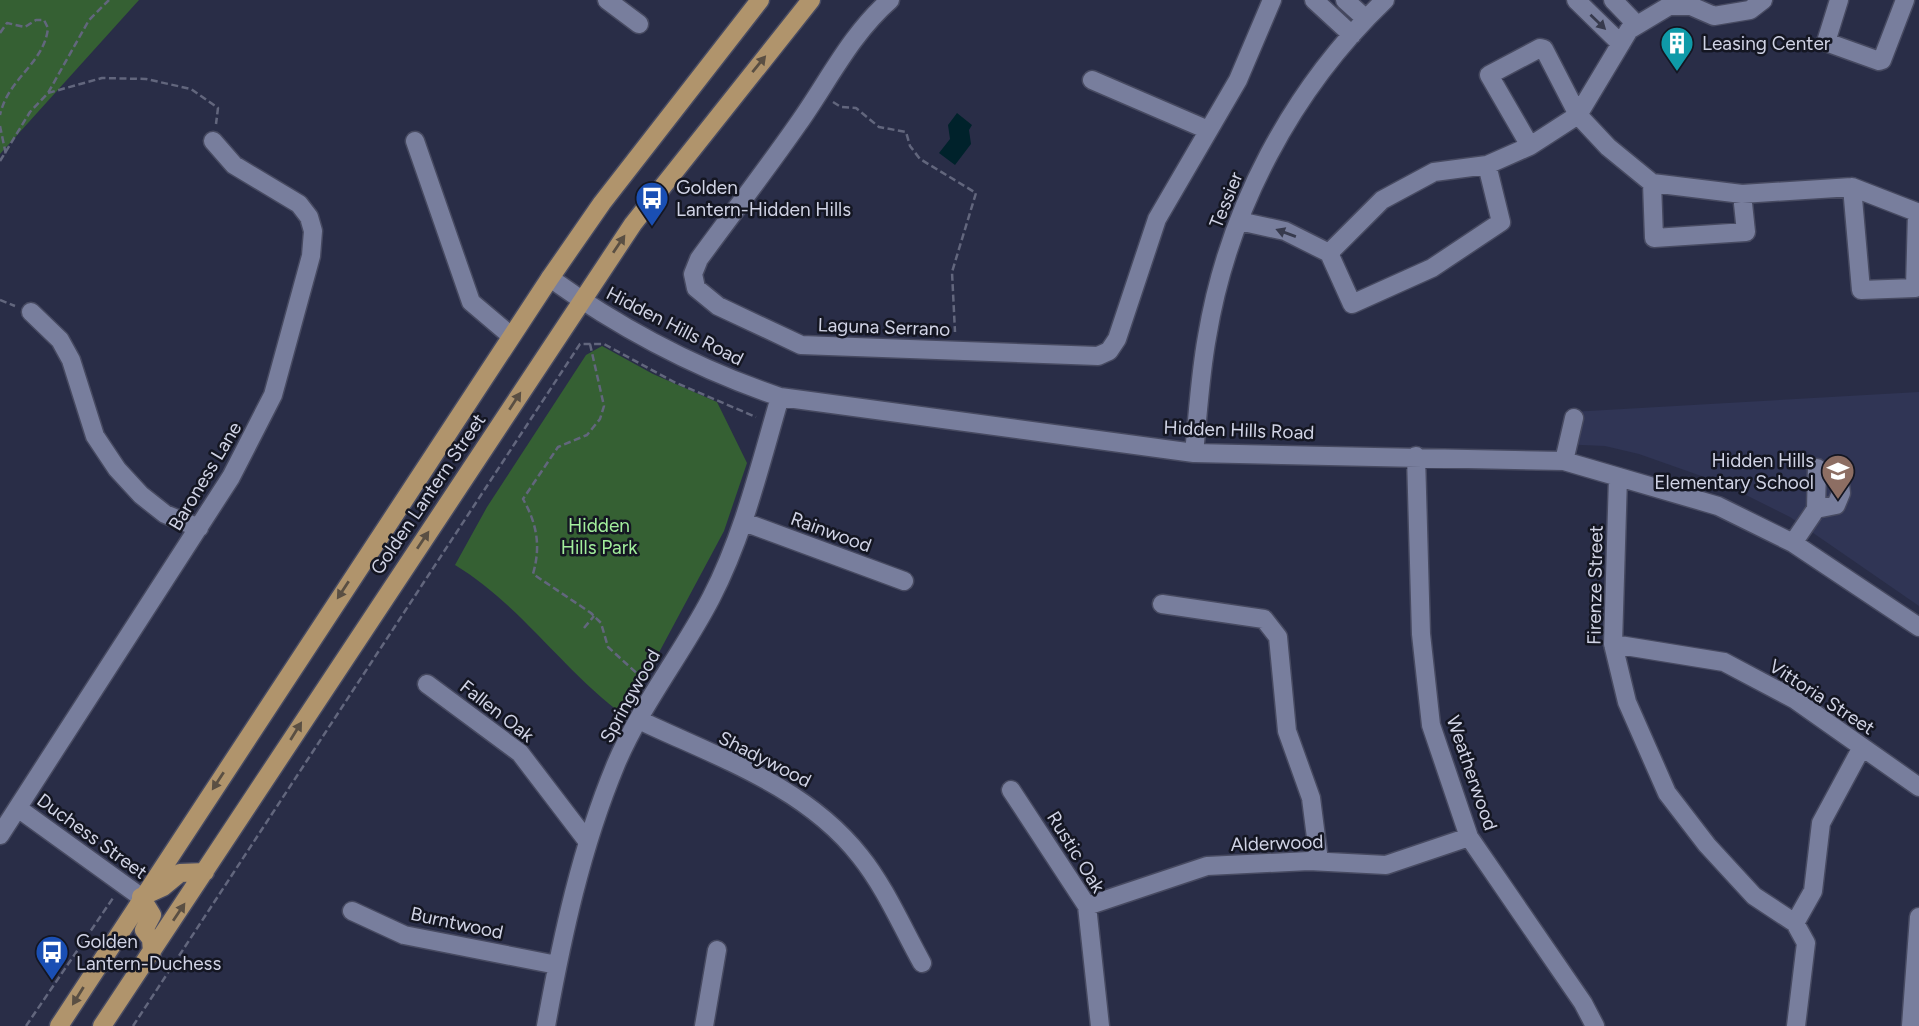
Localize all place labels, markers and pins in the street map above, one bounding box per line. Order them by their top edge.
building icon: Leasing Center [1658,24,1696,73]
place label: Leasing Center [1702,32,1831,55]
place label: Golden Lantern-Hidden Hills [676,176,851,221]
bus stop icon: Golden Lantern-Hidden Hills [633,179,671,228]
place label: Hidden Hills Elementary School [1654,449,1814,494]
school or university icon: Hidden Hills Elementary School [1819,452,1857,501]
place label: Golden Lantern-Duchess [76,930,221,975]
bus stop icon: Golden Lantern-Duchess [33,933,71,982]

